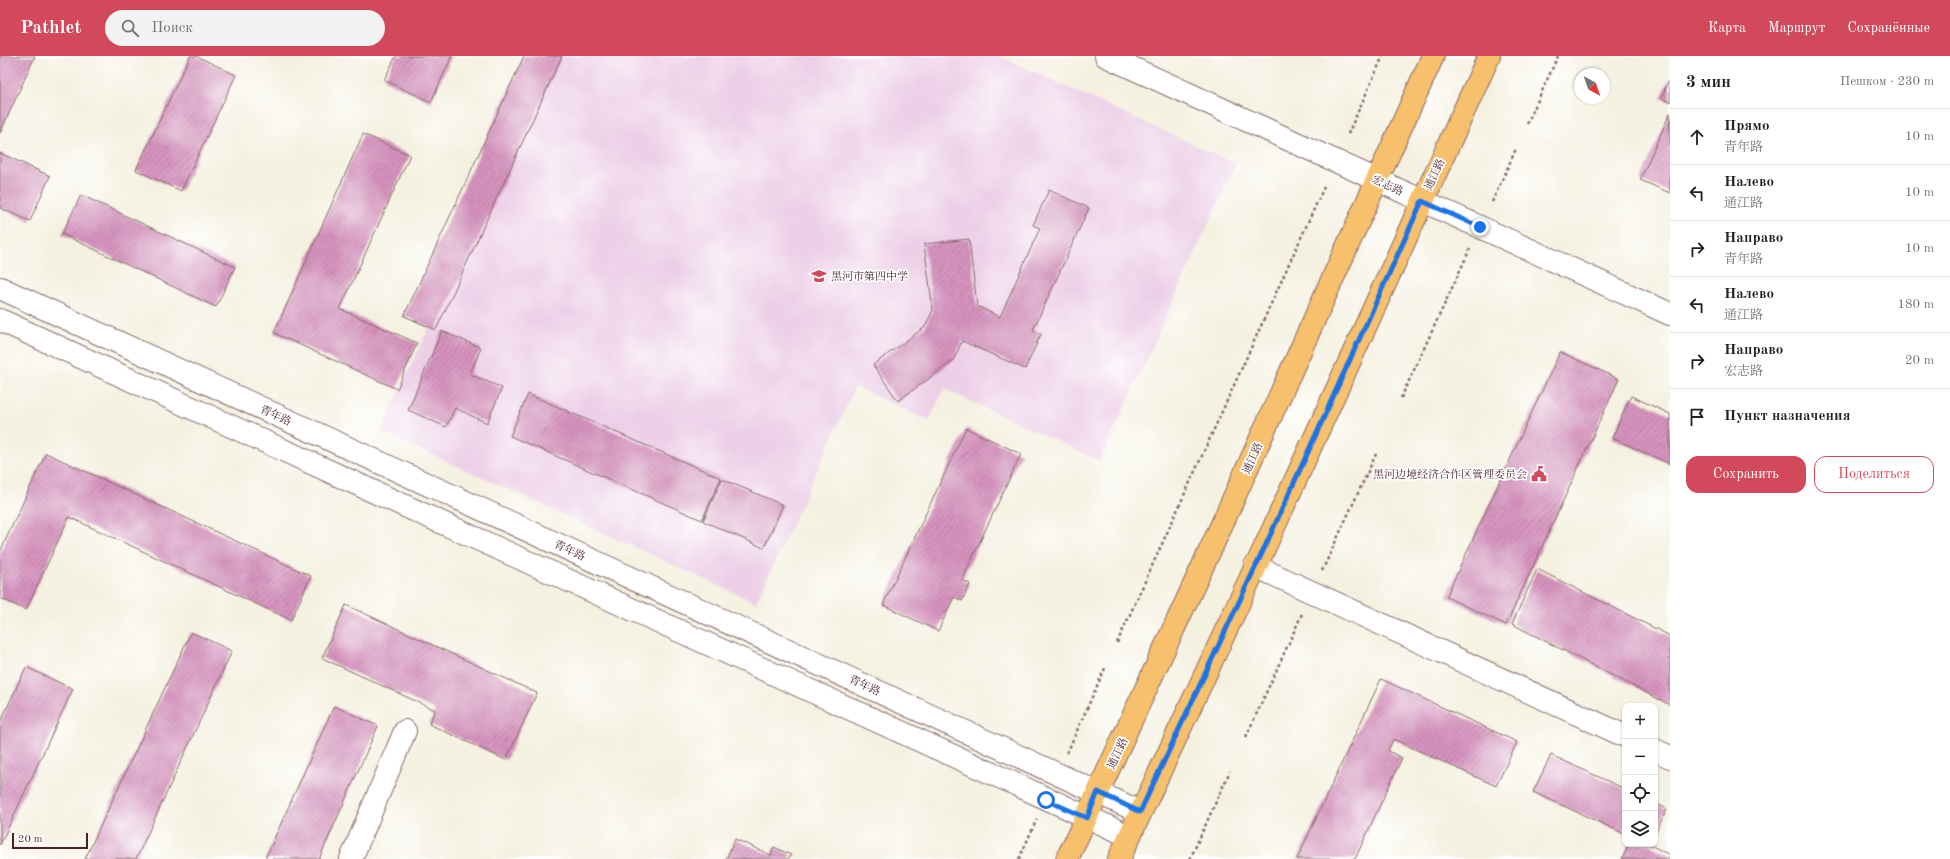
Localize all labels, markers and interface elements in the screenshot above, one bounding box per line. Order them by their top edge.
search box [105,10,385,46]
icon: search [119,17,141,39]
text: Pathlet [20,19,81,38]
text: Поиск [151,21,193,36]
text: Карта [1708,21,1746,35]
text: Маршрут [1768,21,1825,35]
text: Сохранённые [1847,21,1930,35]
north arrow [1574,68,1610,104]
text: 3 мин [1686,74,1731,91]
text: Пешком · 230 m [1840,75,1934,88]
text: Прямо [1724,119,1770,134]
icon: ahead [1686,126,1708,148]
text: 10 m [1905,130,1934,143]
text: 青年路 [1724,141,1763,154]
street label: 通江路 [1422,157,1447,192]
street label: 宏志路 [1370,173,1405,198]
text: Налево [1724,175,1774,190]
icon: left [1686,182,1708,204]
text: 10 m [1905,186,1934,199]
text: 通江路 [1724,197,1763,210]
route end [1471,218,1489,236]
text: Направо [1724,231,1783,246]
icon: right [1686,238,1708,260]
text: 10 m [1905,242,1934,255]
text: 青年路 [1724,253,1763,266]
school or university icon: 黑河市第四中学 [810,267,828,285]
place label: 黑河市第四中学 [831,270,908,283]
text: Налево [1724,287,1774,302]
icon: left [1686,294,1708,316]
text: 180 m [1897,298,1934,311]
text: 通江路 [1724,309,1763,322]
text: Направо [1724,343,1783,358]
icon: right [1686,350,1708,372]
text: 20 m [1905,354,1934,367]
text: 宏志路 [1724,365,1763,378]
street label: 青年路 [258,403,293,428]
icon: arrive [1686,406,1708,428]
text: Пункт назначения [1724,409,1851,424]
street label: 通江路 [1240,440,1265,476]
button: Сохранить [1686,456,1806,493]
button: Поделиться [1814,456,1934,493]
public building icon: 黑河边境经济合作区管理委员会 [1530,465,1548,483]
place label: 黑河边境经济合作区管理委员会 [1373,468,1527,481]
street label: 青年路 [552,538,587,563]
street label: 青年路 [847,673,882,698]
map controls [1622,703,1658,847]
button: + [1622,703,1658,739]
street label: 通江路 [1105,736,1130,771]
button: − [1622,739,1658,775]
button: locate [1622,775,1658,811]
route start [1037,791,1055,809]
button: layers [1622,811,1658,847]
scale bar [12,831,88,850]
text: 20 m [18,834,43,845]

